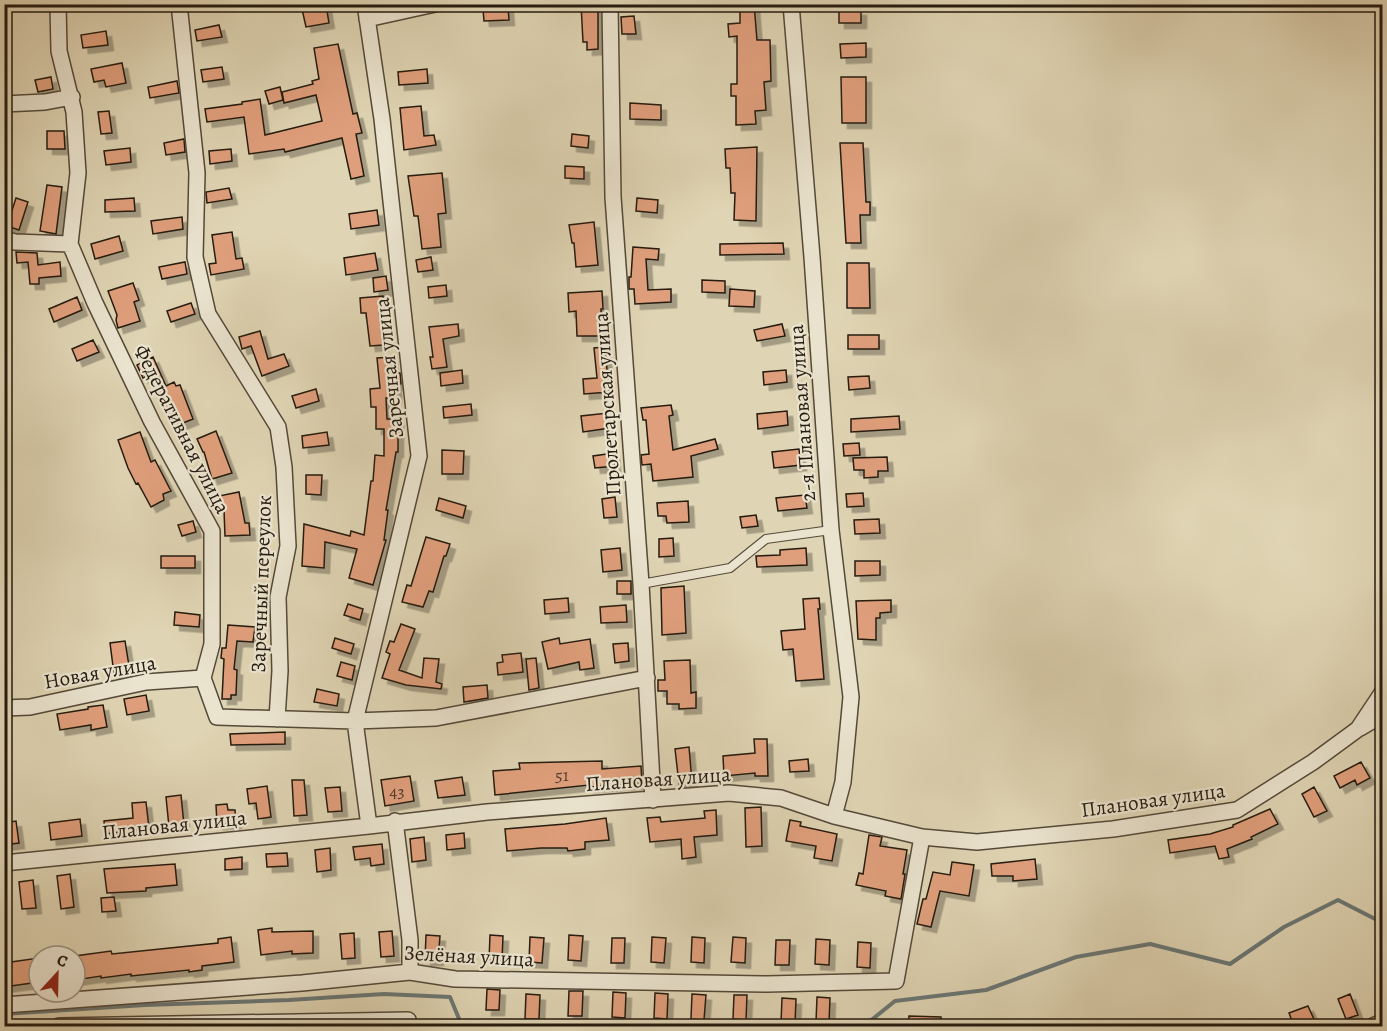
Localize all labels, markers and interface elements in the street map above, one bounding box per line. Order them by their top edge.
street label: Заречная улица [368,296,410,440]
street label: Пролетарская улица [587,311,627,497]
street label: 2-я Плановая улица [782,323,822,502]
street label: Федеративная улица [127,340,237,519]
street label: Заречный переулок [244,495,278,673]
street label: Новая улица [42,648,159,696]
street label: Плановая улица [584,760,732,798]
house number: 51 [555,763,569,787]
street label: Плановая улица [1079,776,1227,824]
house number: 43 [389,779,405,803]
street label: Плановая улица [100,803,248,847]
street label: Зелёная улица [403,939,535,973]
north arrow [27,944,87,1004]
text: С [54,949,71,973]

